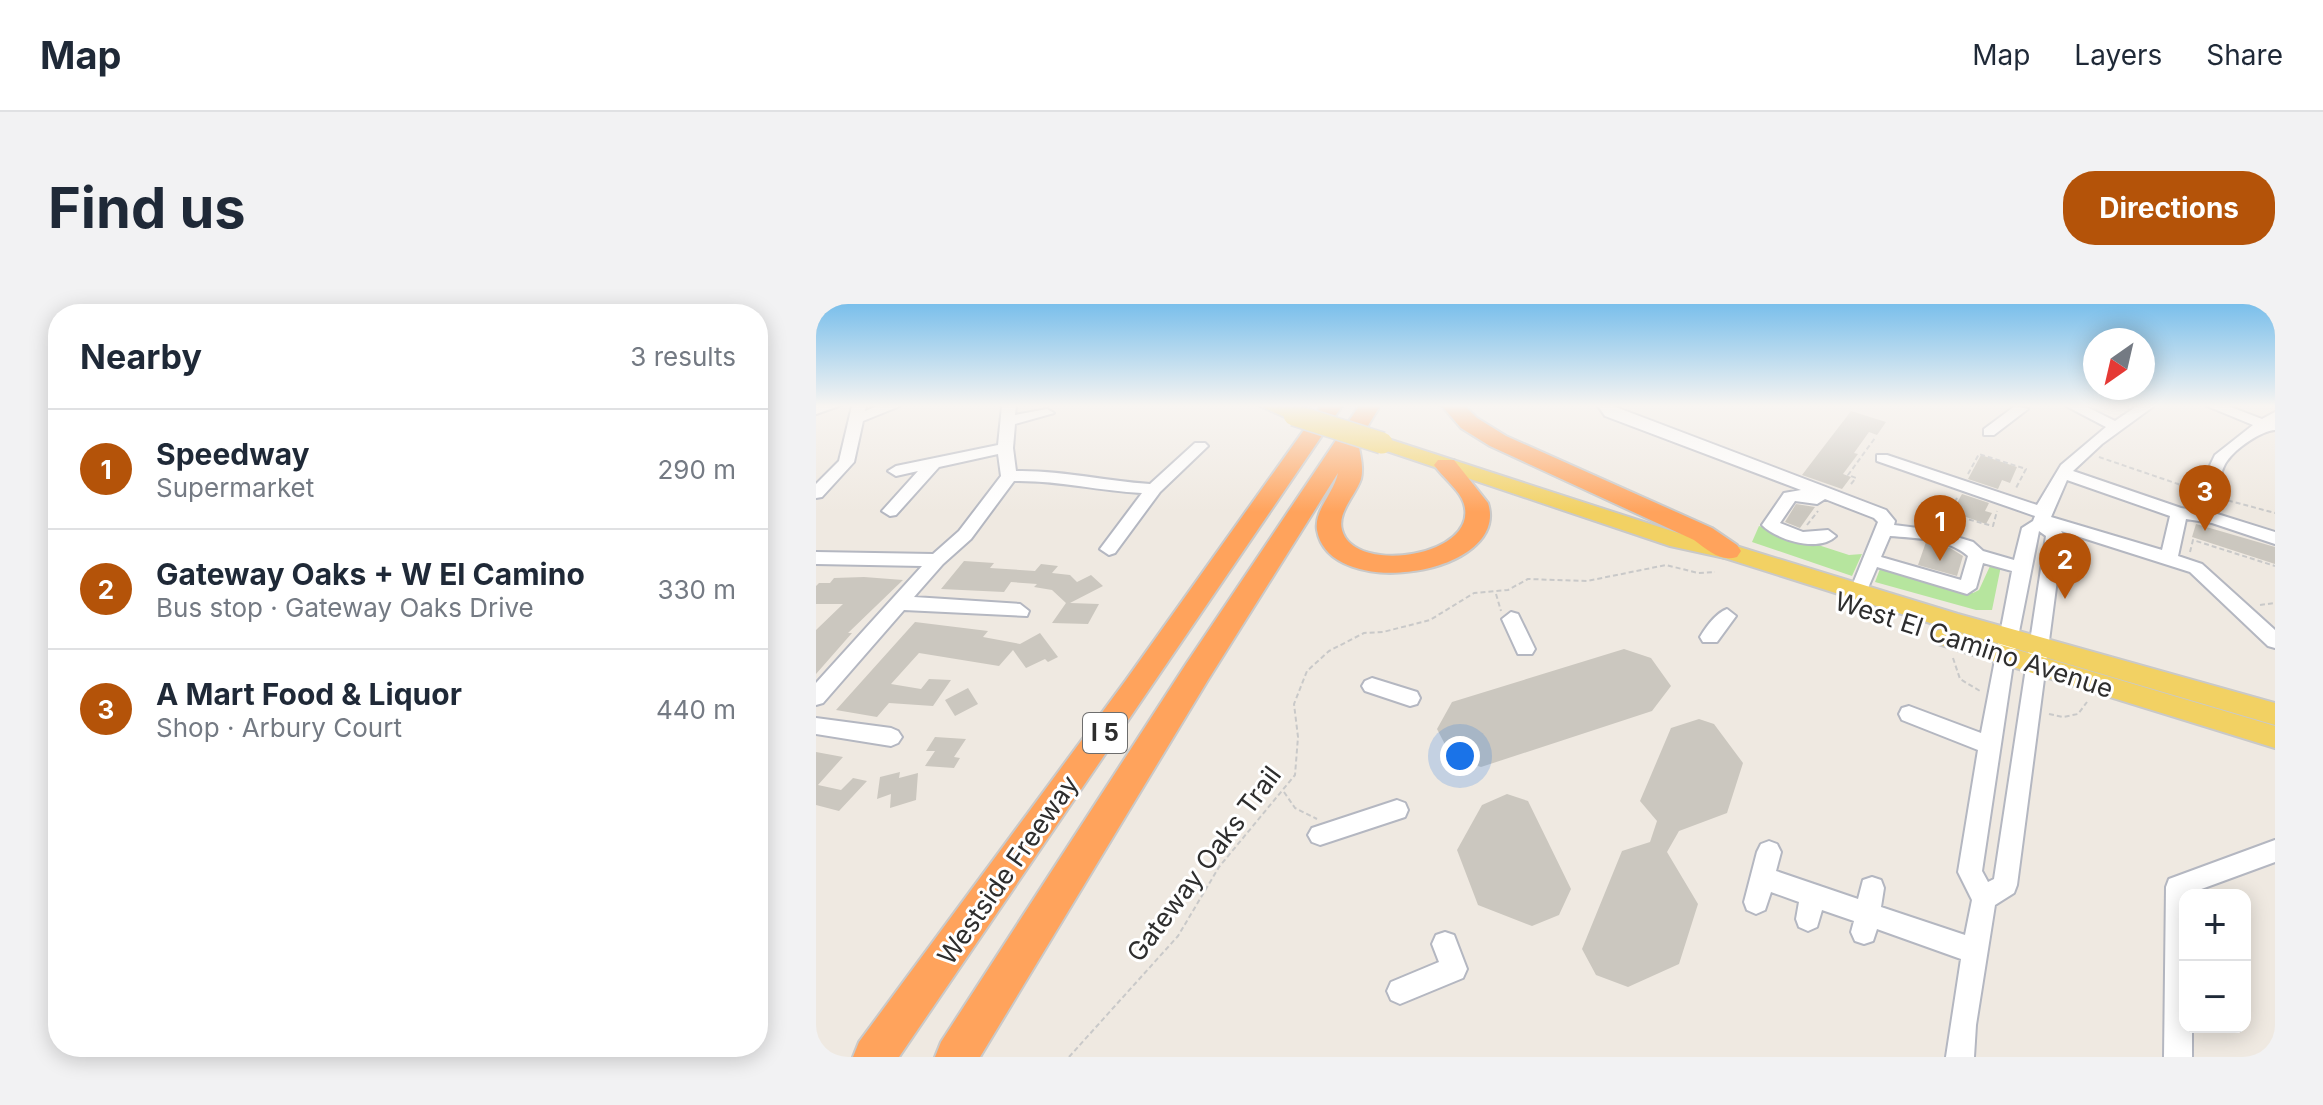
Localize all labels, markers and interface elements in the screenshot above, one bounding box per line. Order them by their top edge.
text: Map [40,32,121,78]
text: Map [1972,38,2030,72]
text: Layers [2074,38,2162,72]
text: Share [2206,38,2283,72]
button: Directions [2063,171,2275,245]
text: Find us [48,174,246,242]
north arrow [2083,328,2155,400]
text: Nearby [80,336,202,377]
text: 3 results [630,341,736,372]
text: Speedway [156,436,310,472]
text: 1 [100,454,112,485]
text: 290 m [658,454,736,485]
pin: 3 [2179,465,2231,531]
text: Supermarket [156,472,314,503]
pin: 1 [1914,495,1966,561]
pin: 2 [2039,533,2091,599]
text: Gateway Oaks + W El Camino [156,556,585,592]
text: 2 [98,574,114,605]
text: 330 m [657,574,736,605]
street label: West El Camino Avenue [1831,585,2117,704]
text: Bus stop · Gateway Oaks Drive [156,592,534,623]
text: A Mart Food & Liquor [156,676,462,712]
text: 3 [98,694,114,725]
text: 440 m [656,694,736,725]
text: Shop · Arbury Court [156,712,402,743]
road number: I 5 [1083,713,1127,753]
your location [1440,736,1480,776]
street label: Gateway Oaks Trail [1120,760,1287,967]
street label: Westside Freeway [931,769,1084,970]
map controls [2179,889,2251,1033]
button: + [2179,889,2251,961]
button: − [2179,961,2251,1033]

